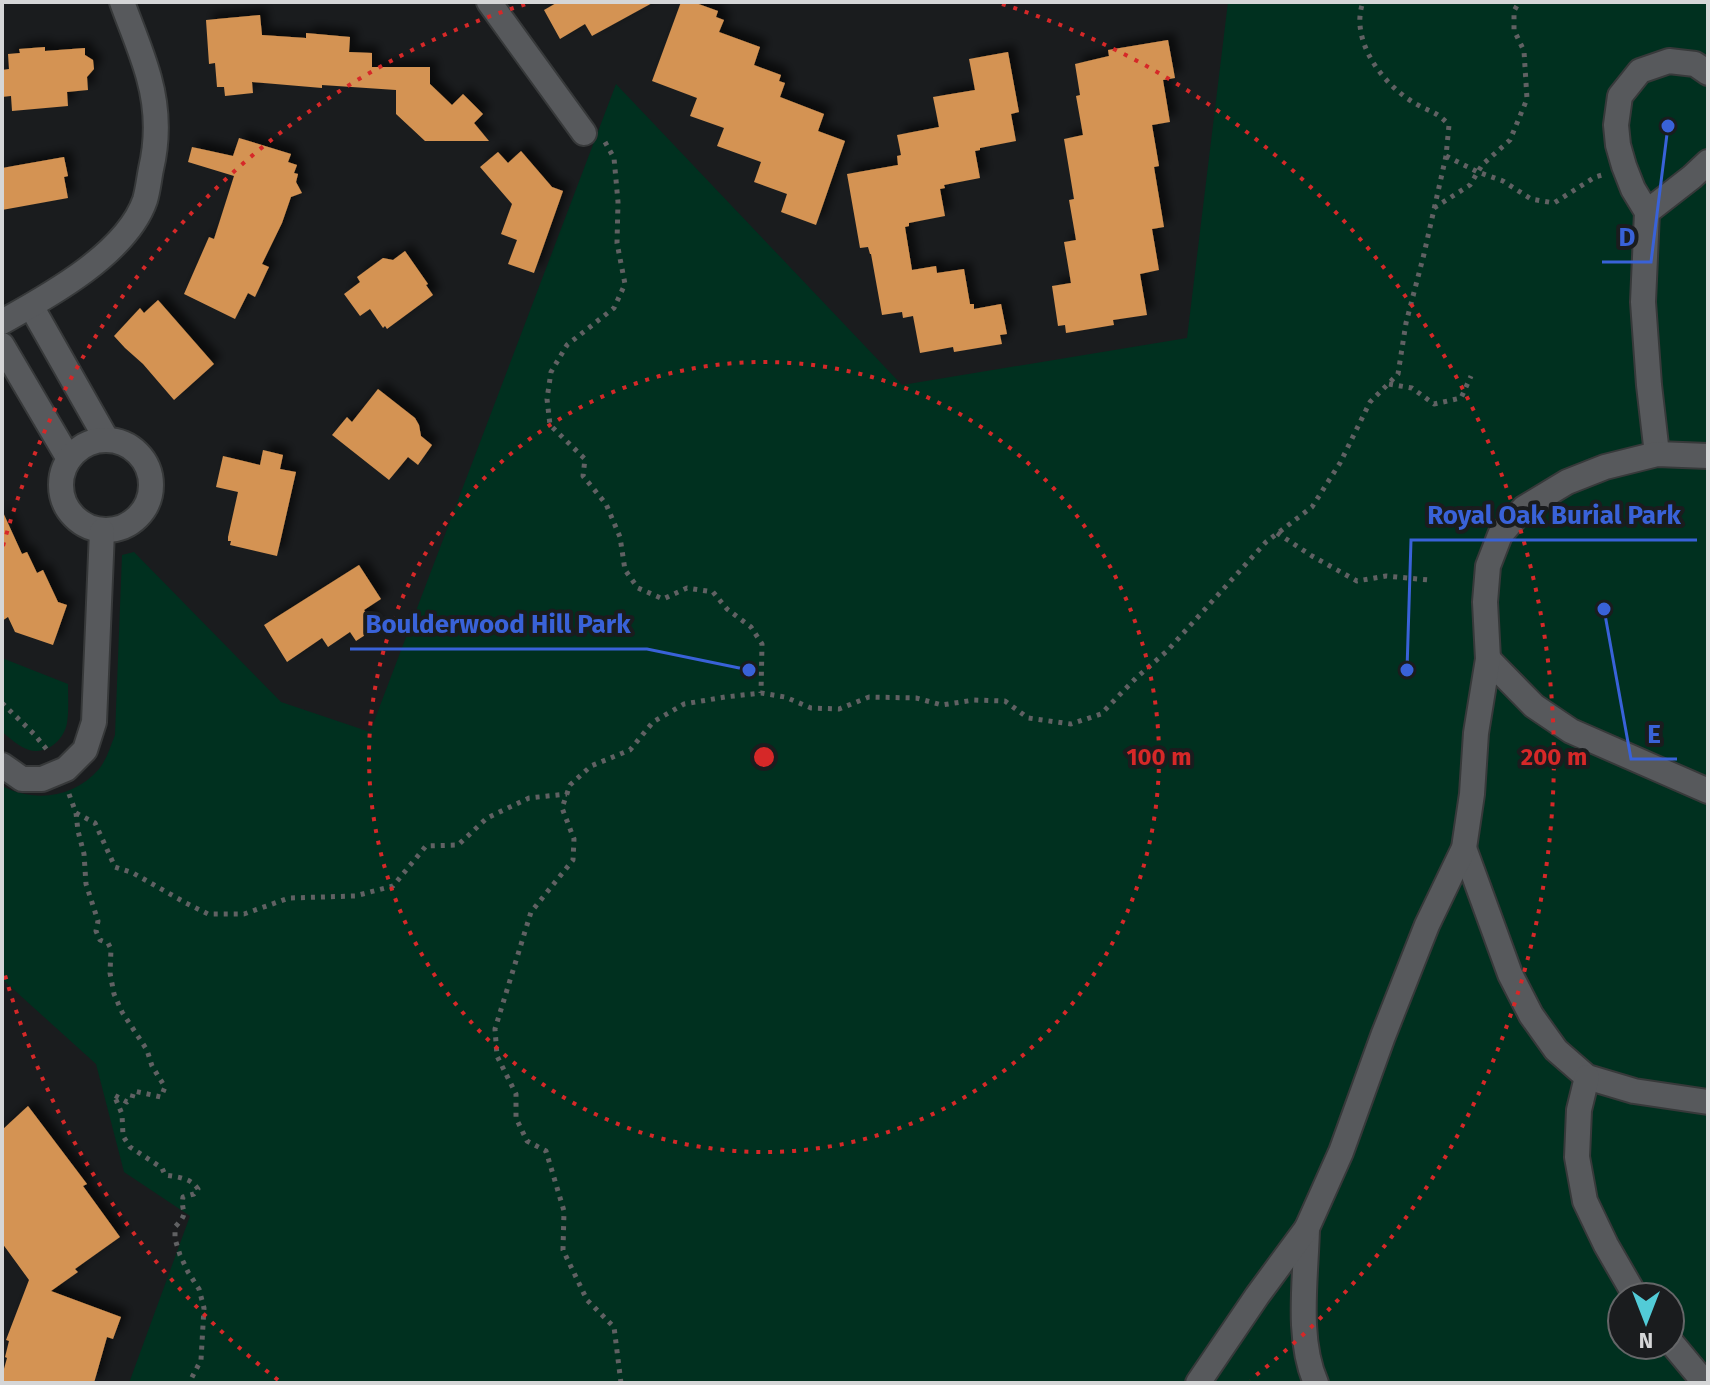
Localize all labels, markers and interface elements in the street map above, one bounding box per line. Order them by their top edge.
callout: D [1602,212,1651,262]
text: D [1619,222,1636,253]
callout: Royal Oak Burial Park [1411,490,1697,540]
text: Royal Oak Burial Park [1427,500,1681,531]
callout: Boulderwood Hill Park [350,599,647,649]
text: Boulderwood Hill Park [365,609,631,640]
callout: E [1631,709,1677,759]
text: E [1647,719,1661,750]
centre of rings [750,743,778,771]
text: 100 m [1126,743,1192,771]
text: 200 m [1521,743,1587,771]
north arrow [1606,1281,1686,1361]
text: N [1639,1327,1653,1354]

